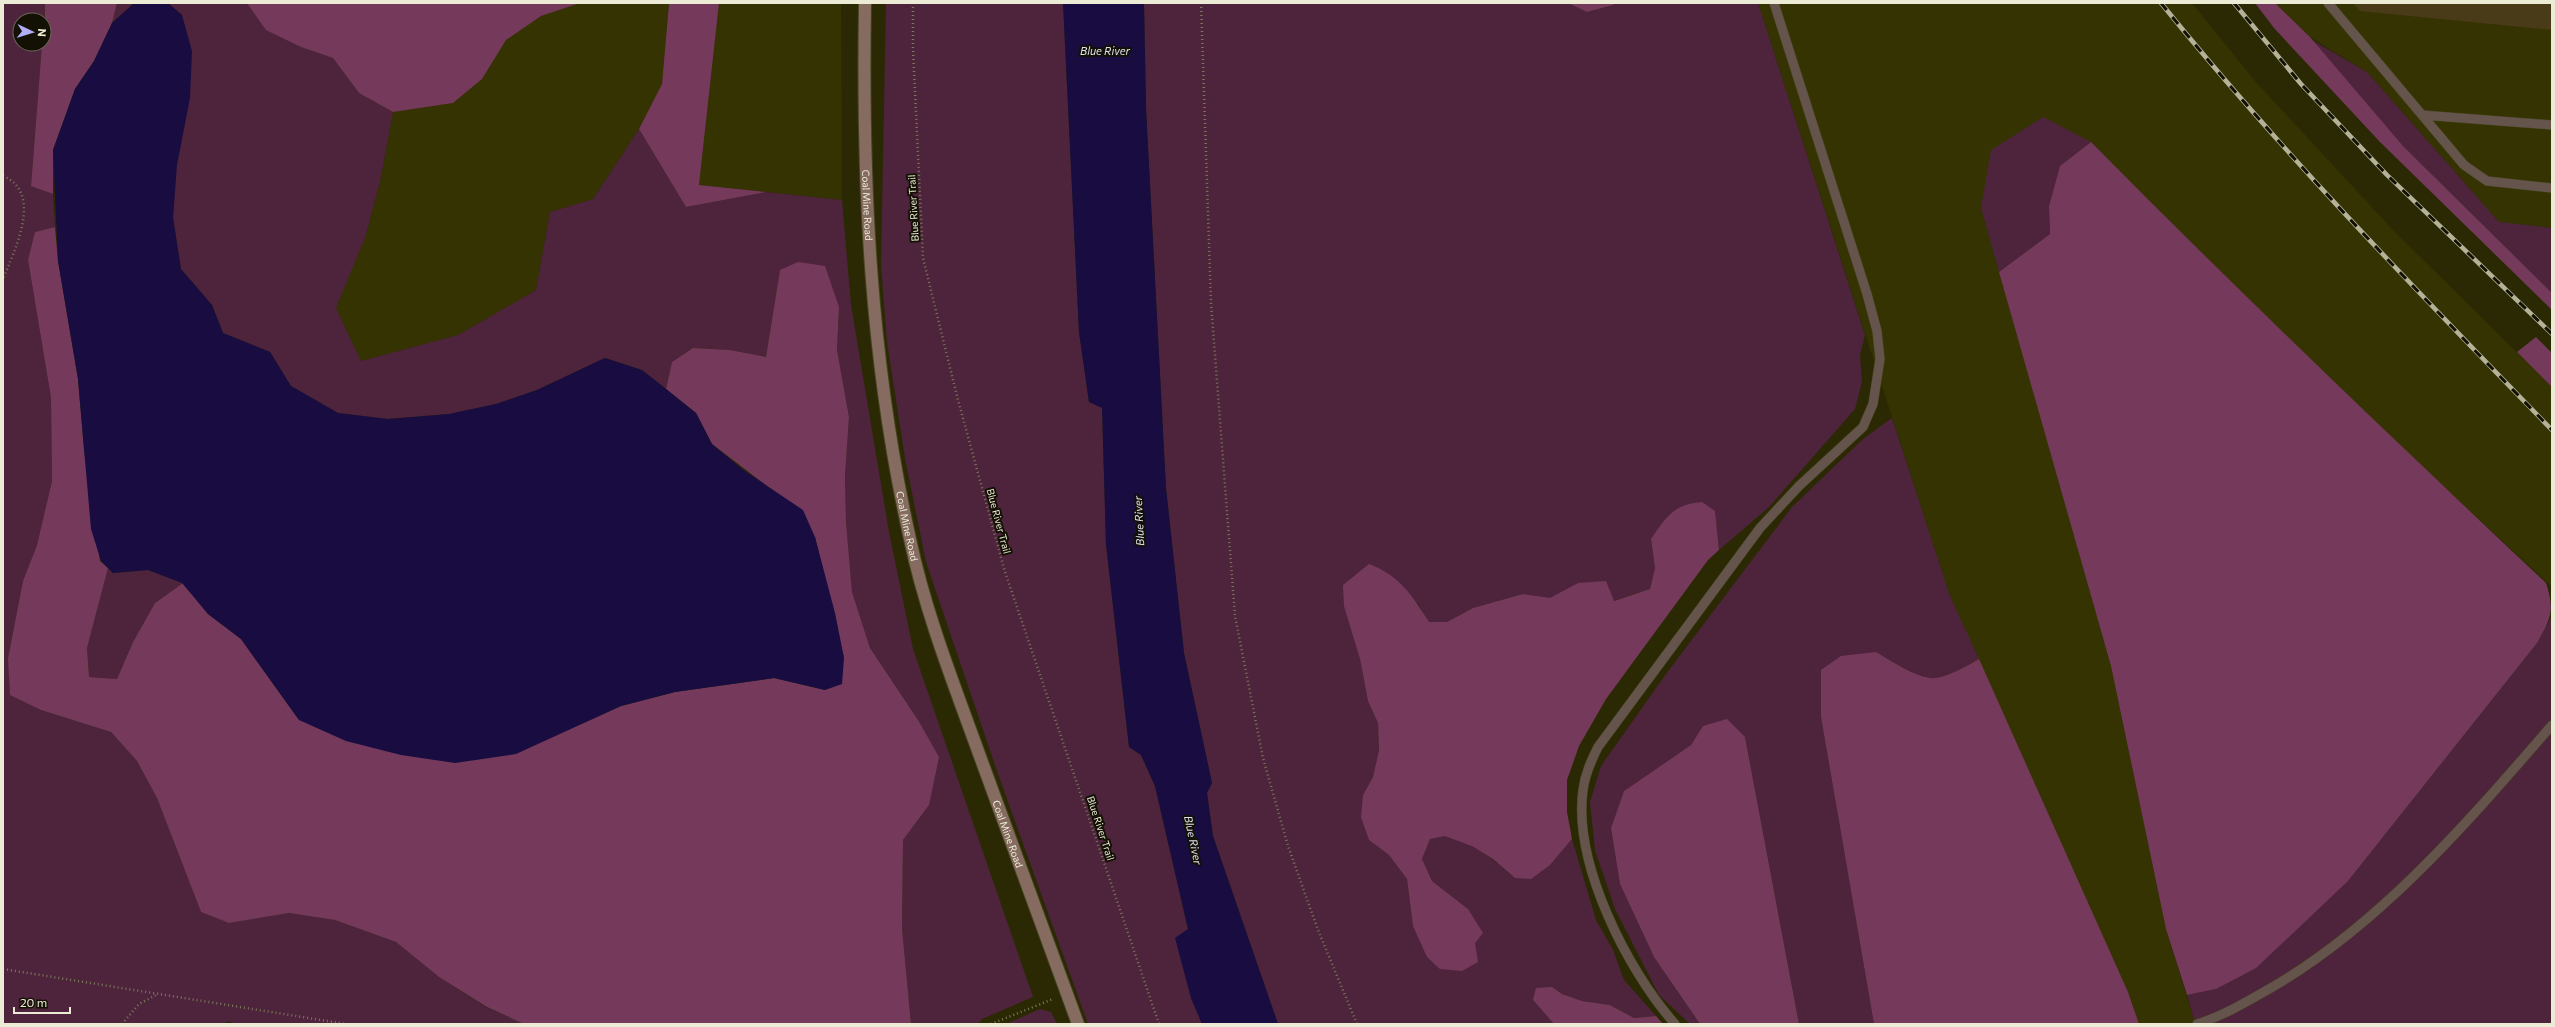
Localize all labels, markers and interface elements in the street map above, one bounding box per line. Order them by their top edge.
north arrow [12,12,52,52]
text: N [36,28,49,37]
water label: Blue River [1080,44,1131,57]
street label: Coal Mine Road [860,169,875,241]
street label: Blue River Trail [905,174,921,242]
street label: Blue River Trail [985,487,1013,555]
street label: Coal Mine Road [894,490,921,562]
water label: Blue River [1131,495,1146,546]
street label: Blue River Trail [1085,794,1117,862]
street label: Coal Mine Road [990,798,1026,869]
water label: Blue River [1182,814,1205,866]
scale bar [14,989,70,1015]
text: 20 m [20,995,47,1009]

